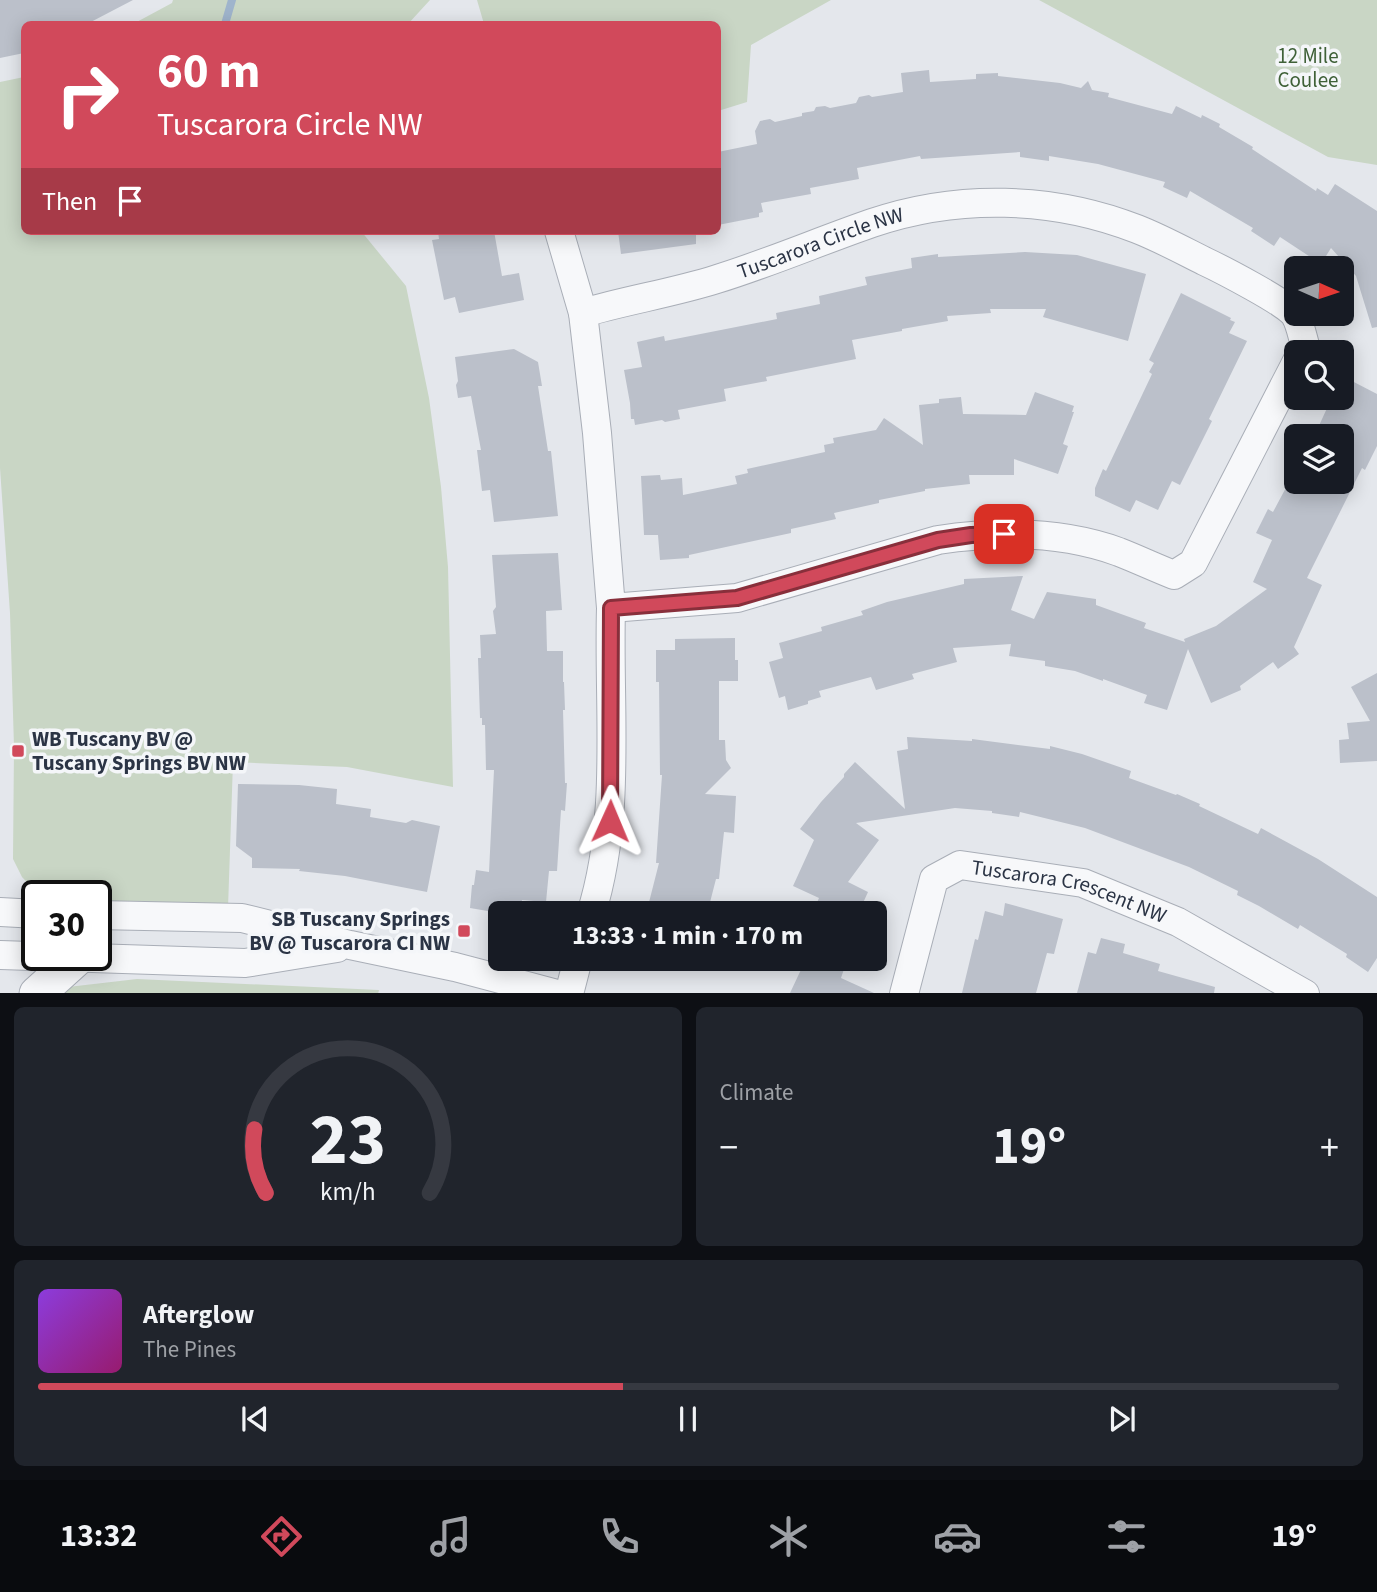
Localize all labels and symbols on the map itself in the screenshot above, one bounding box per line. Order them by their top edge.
park label: 12 Mile Coulee [1277,41,1339,95]
street label: Tuscarora Circle NW [733,199,907,286]
north arrow [1284,256,1354,326]
pin [974,504,1034,564]
place label: WB Tuscany BV @ Tuscany Springs BV NW [32,724,246,778]
marker: WB Tuscany BV @ Tuscany Springs BV NW [10,743,26,759]
position arrow [573,784,647,858]
street label: Tuscarora Crescent NW [970,852,1171,931]
speed limit sign: 30 [21,880,112,971]
place label: SB Tuscany Springs BV @ Tuscarora CI NW [249,904,450,958]
marker: SB Tuscany Springs BV @ Tuscarora CI NW [456,923,472,939]

